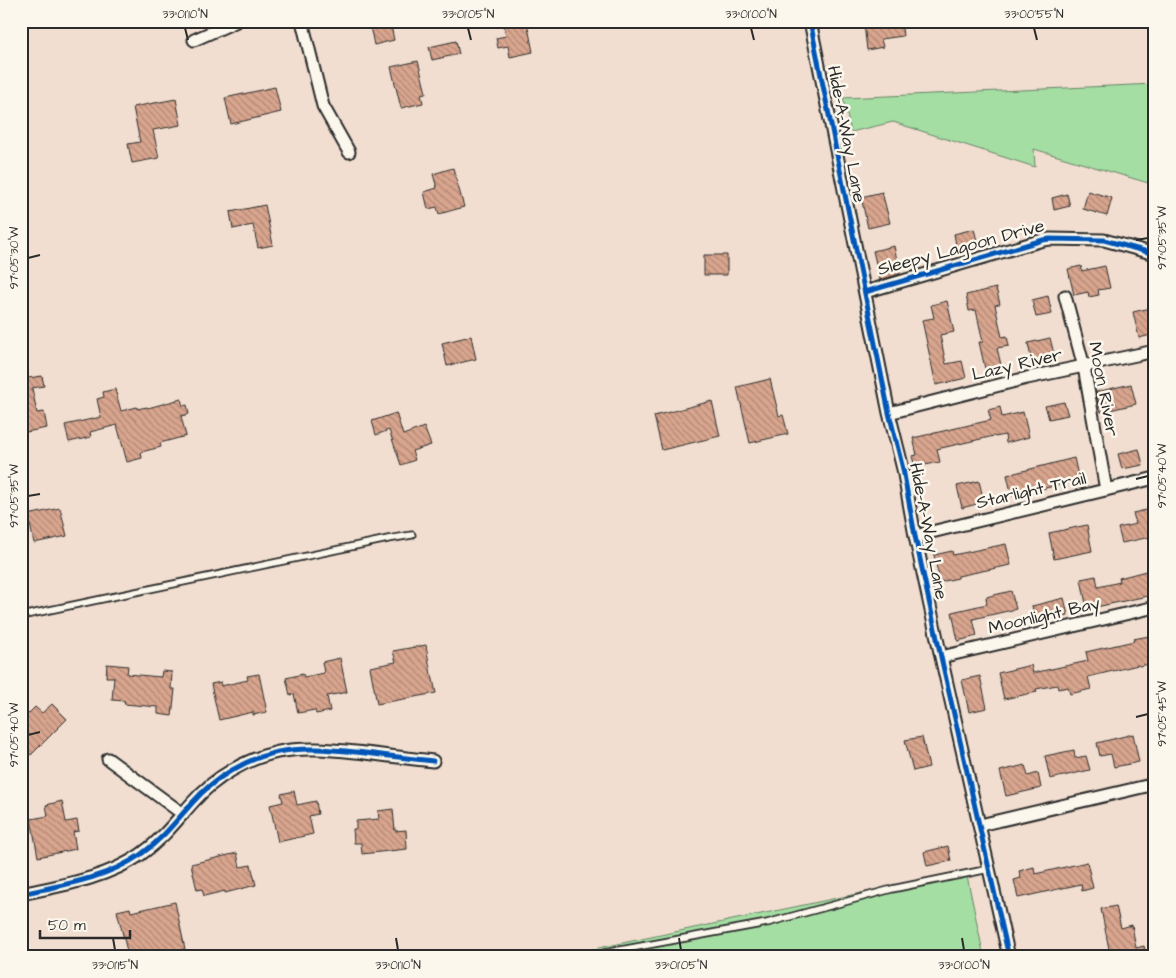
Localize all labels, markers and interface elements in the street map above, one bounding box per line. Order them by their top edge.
text: 33°01'10"N [162,6,208,23]
text: 33°01'05"N [442,6,495,23]
text: 33°01'00"N [725,6,777,23]
text: 33°00'55"N [1004,6,1064,23]
street label: Hide-A-Way Lane [820,64,872,205]
text: 97°05'35"W [1154,205,1171,270]
street label: Sleepy Lagoon Drive [875,213,1048,283]
text: 97°05'30"W [6,226,23,289]
street label: Moon River [1082,340,1125,439]
street label: Lazy River [969,342,1065,388]
text: 97°05'40"W [1154,443,1171,508]
street label: Hide-A-Way Lane [902,461,954,602]
text: 97°05'35"W [6,463,23,528]
street label: Starlight Trail [974,466,1089,516]
street label: Moonlight Bay [986,590,1103,641]
text: 97°05'45"W [1154,680,1171,747]
text: 97°05'40"W [6,702,23,767]
scale bar [40,908,130,940]
text: 50 m [48,915,86,936]
text: 33°01'15"N [92,957,139,974]
text: 33°01'10"N [375,957,421,974]
text: 33°01'05"N [655,957,708,974]
text: 33°01'00"N [938,957,990,974]

